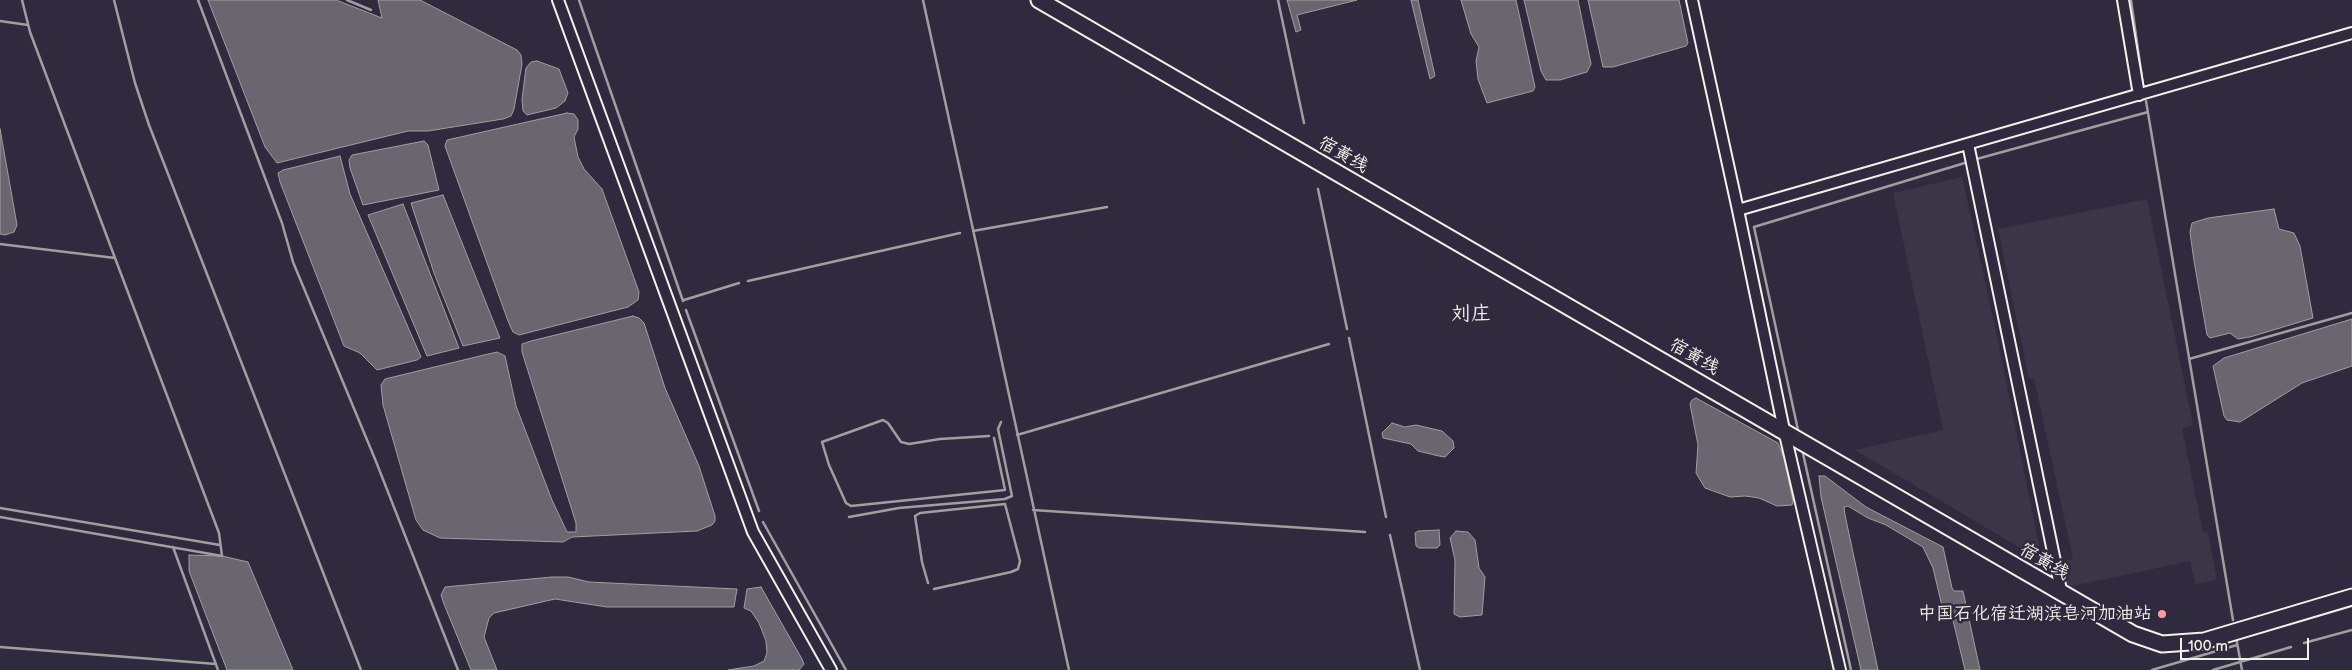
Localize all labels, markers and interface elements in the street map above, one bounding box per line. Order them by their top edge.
street label: 宿黄线 [1314,132,1372,178]
district label: 刘庄 [1451,303,1491,327]
street label: 宿黄线 [1665,334,1723,380]
street label: 宿黄线 [2015,539,2073,585]
place label: 中国石化宿迁湖滨皂河加油站 [1918,603,2152,625]
marker: 中国石化宿迁湖滨皂河加油站 [2156,608,2168,620]
scale bar [2182,628,2311,660]
text: 100 m [2188,637,2228,656]

